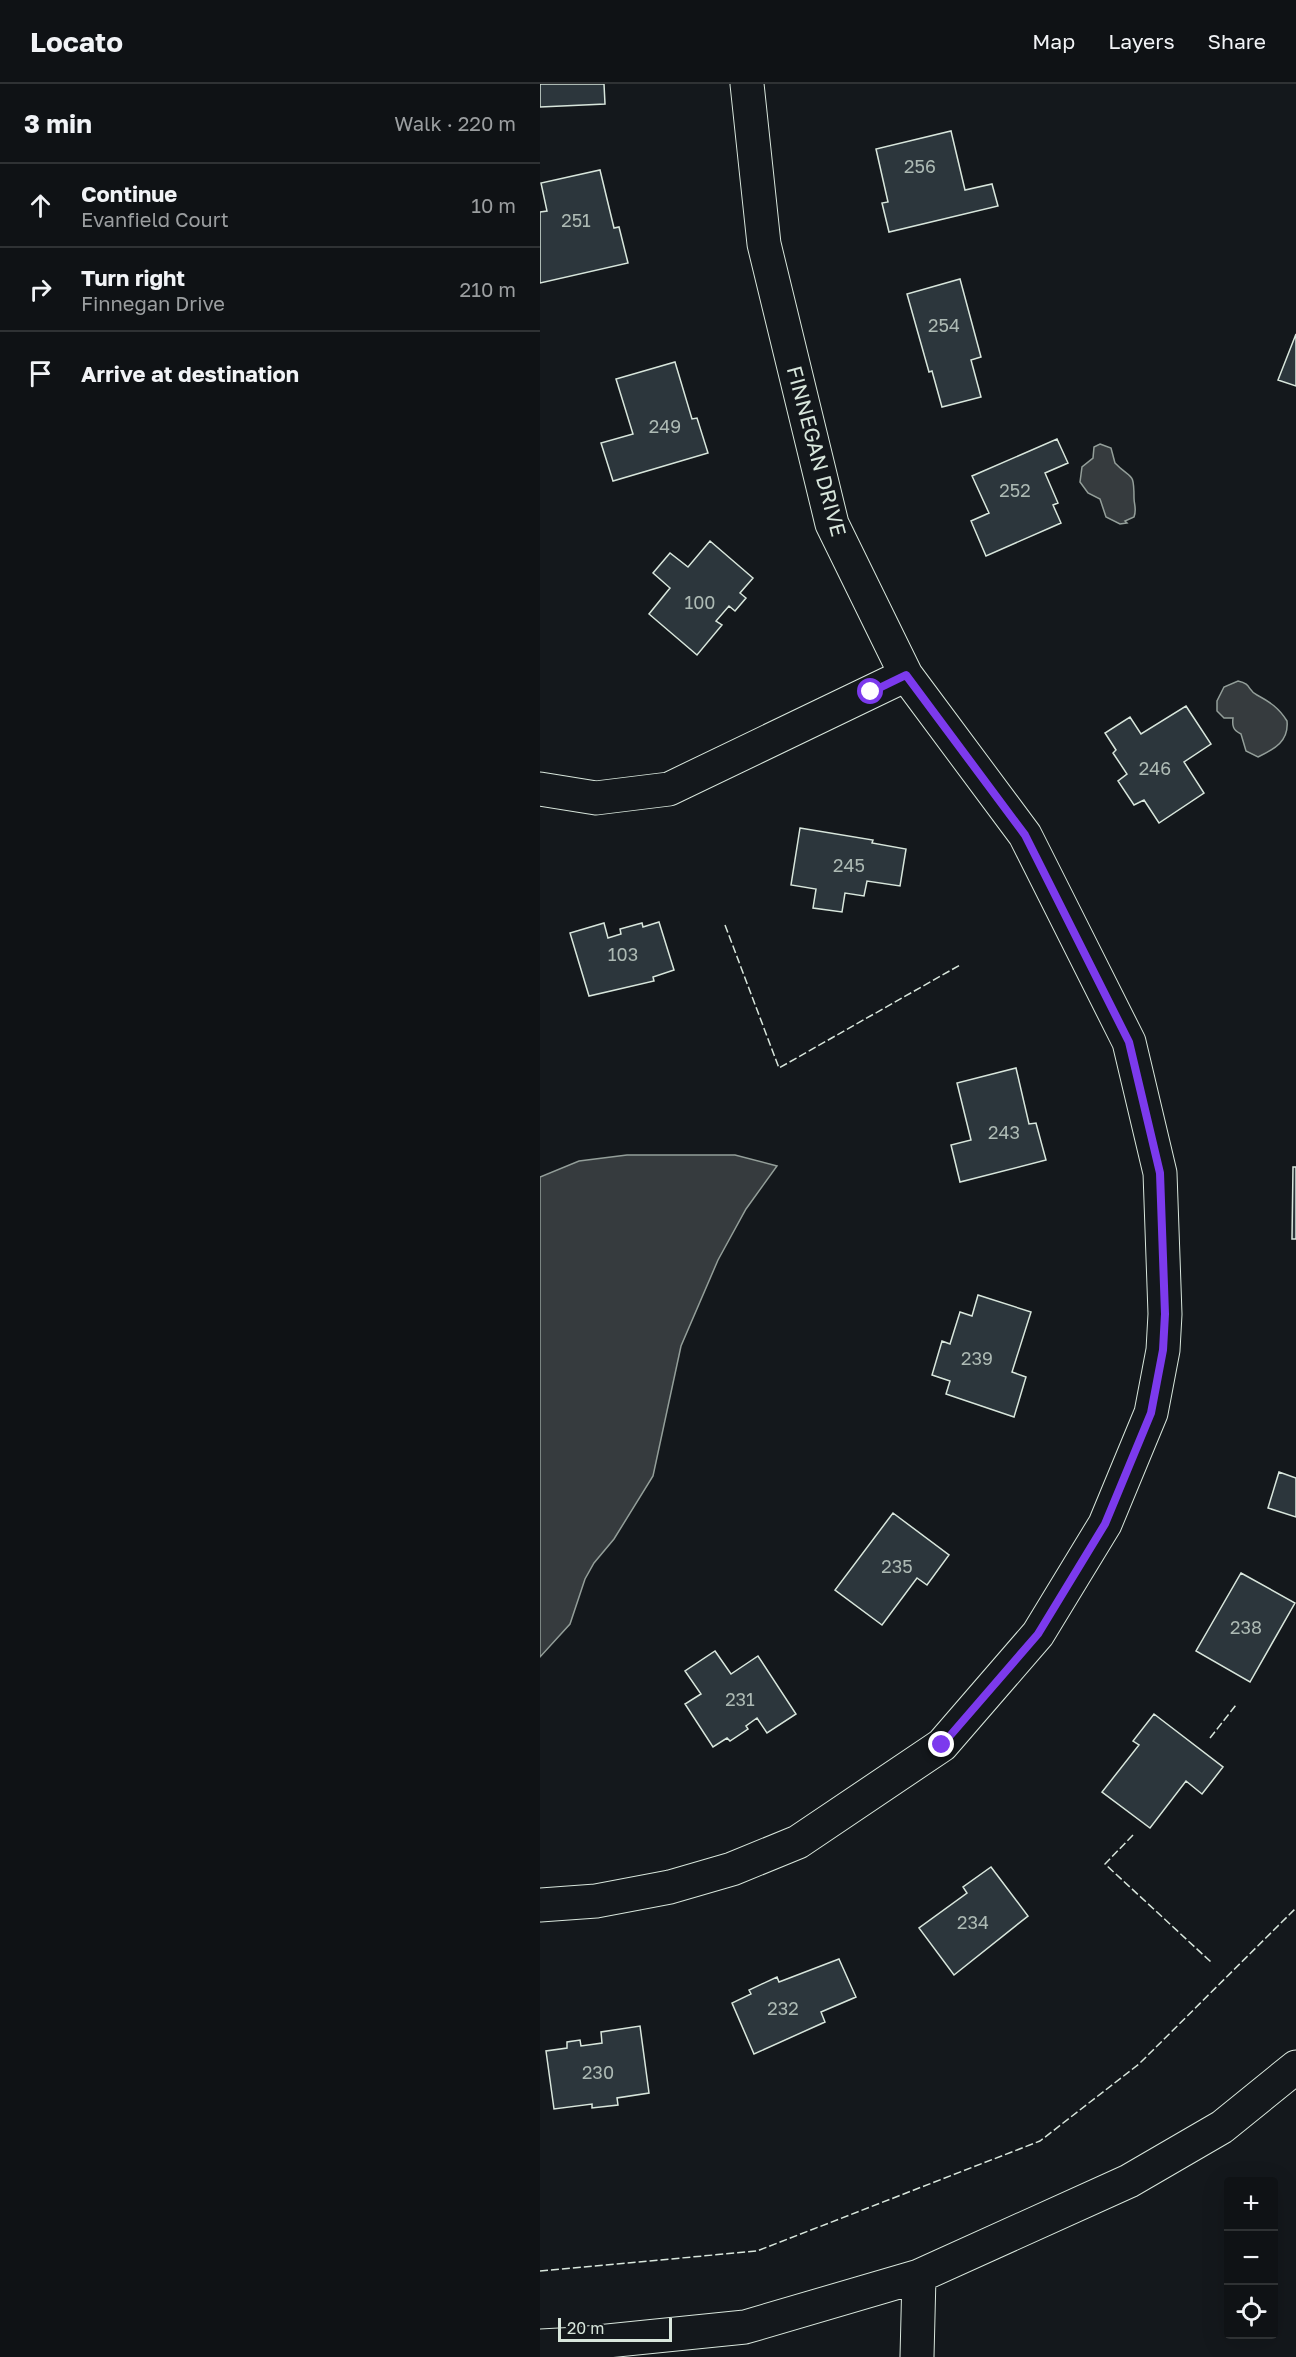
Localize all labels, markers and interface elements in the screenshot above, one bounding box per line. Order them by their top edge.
text: Locato [30,25,123,58]
text: Map [1032,28,1075,54]
text: Layers [1108,28,1175,54]
text: Share [1208,28,1266,54]
text: 3 min [24,108,92,139]
text: Walk · 220 m [394,111,516,135]
house number: 256 [904,155,936,177]
text: Continue [81,180,177,207]
icon: ahead [24,189,57,222]
text: 10 m [471,193,516,217]
text: Evanfield Court [81,207,229,231]
house number: 251 [561,209,591,231]
text: Turn right [81,264,185,291]
icon: right [24,273,57,306]
text: 210 m [460,277,516,301]
text: Finnegan Drive [81,291,225,315]
house number: 254 [928,314,960,336]
icon: arrive [24,357,57,390]
text: Arrive at destination [81,360,299,387]
street label: FINNEGAN DRIVE [782,363,852,539]
house number: 249 [649,415,681,437]
house number: 252 [999,479,1031,501]
house number: 100 [684,591,716,613]
route start [857,678,883,704]
house number: 246 [1139,757,1171,779]
house number: 245 [833,854,865,876]
house number: 103 [608,943,638,965]
house number: 243 [988,1121,1020,1143]
house number: 239 [961,1347,993,1369]
house number: 235 [881,1555,913,1577]
house number: 238 [1230,1616,1262,1638]
house number: 231 [725,1688,755,1710]
route end [928,1731,954,1757]
house number: 234 [957,1911,989,1933]
house number: 232 [767,1997,799,2019]
house number: 230 [582,2061,614,2083]
map controls [1224,2177,1278,2339]
button: + [1224,2177,1278,2231]
button: − [1224,2231,1278,2285]
button: locate [1224,2285,1278,2339]
scale bar [558,2315,672,2342]
text: 20 m [567,2318,604,2338]

